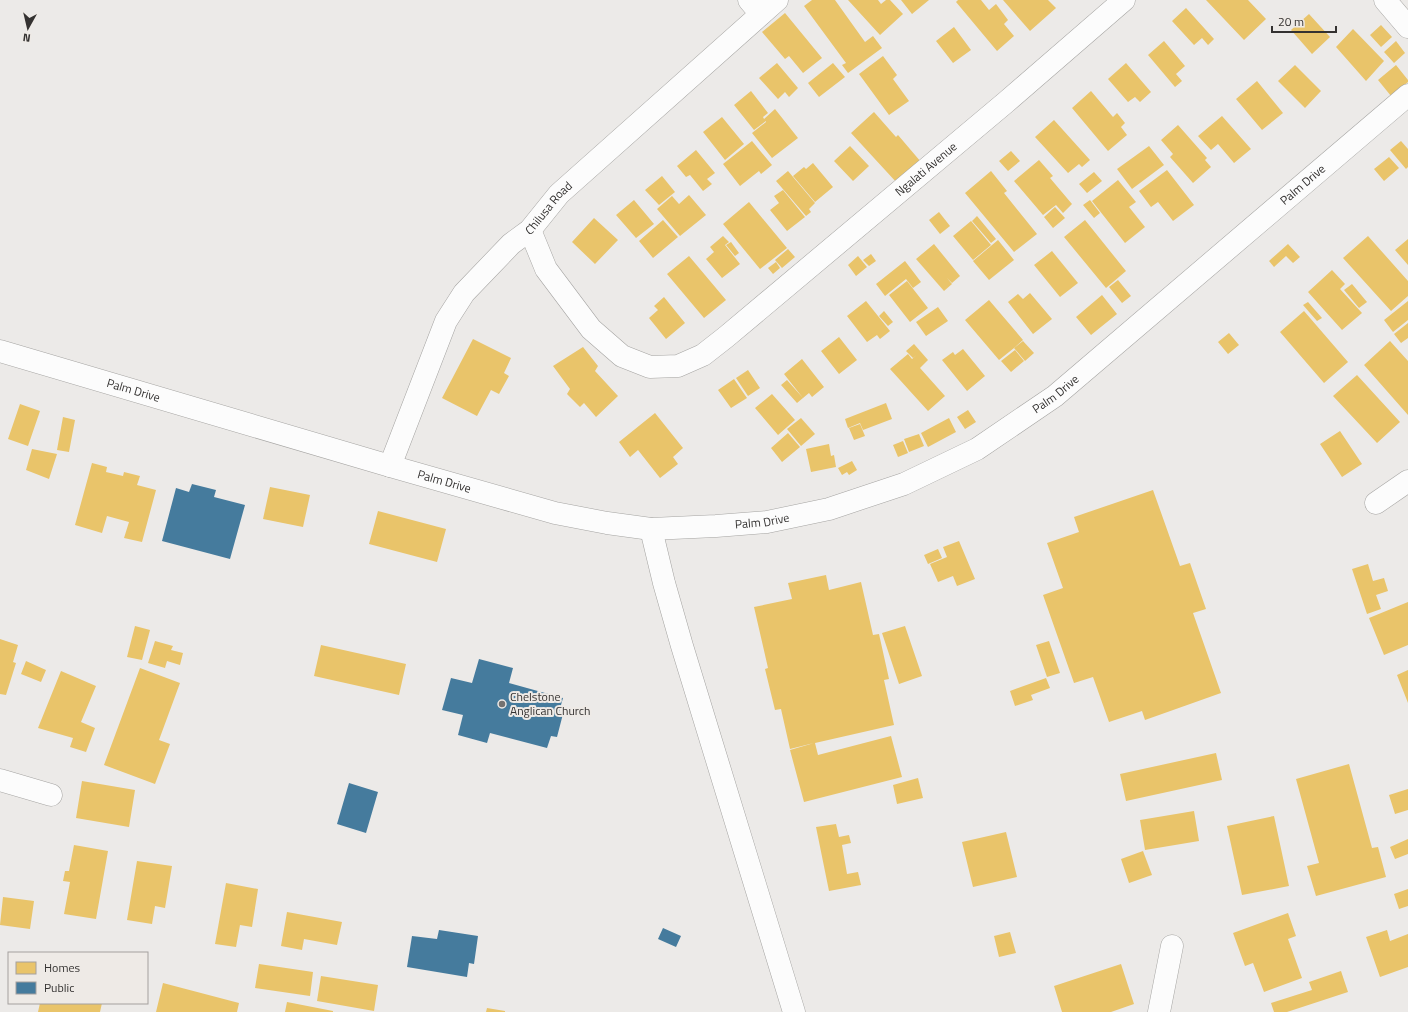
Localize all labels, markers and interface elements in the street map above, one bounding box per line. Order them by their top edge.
north arrow [8,8,48,48]
scale bar [1272,8,1336,34]
text: 20 m [1278,12,1304,31]
text: N [22,29,31,46]
street label: Ngalati Avenue [891,137,961,201]
street label: Palm Drive [1275,159,1329,209]
street label: Chilusa Road [521,177,576,239]
street label: Palm Drive [1028,370,1083,418]
street label: Palm Drive [104,373,162,407]
street label: Palm Drive [415,464,473,498]
street label: Palm Drive [734,508,791,533]
place label: Chelstone Anglican Church [510,687,591,720]
marker: Chelstone Anglican Church [497,699,507,709]
legend [8,952,148,1004]
text: Homes [44,958,80,977]
text: Public [44,978,74,997]

